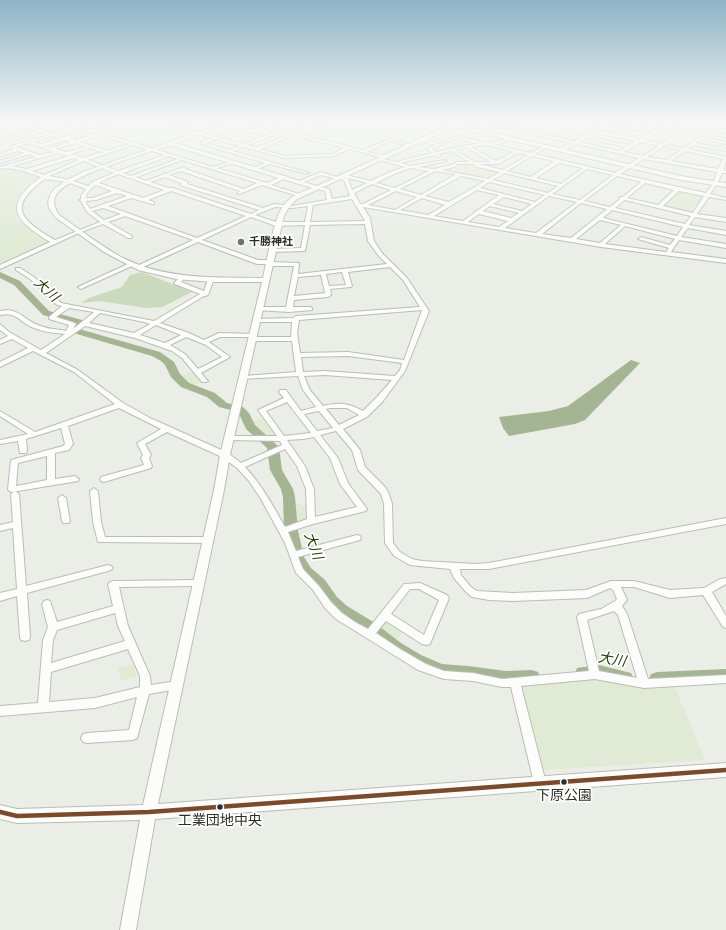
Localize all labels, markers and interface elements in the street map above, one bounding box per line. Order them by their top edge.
place label: 千勝神社 [249,235,293,249]
marker: 千勝神社 [236,237,246,247]
water label: 大川 [30,274,62,306]
water label: 大川 [300,530,326,562]
water label: 大川 [597,649,627,671]
marker: 下原公園 [559,777,569,787]
place label: 下原公園 [536,788,592,804]
marker: 工業団地中央 [215,802,225,812]
place label: 工業団地中央 [178,813,262,829]

